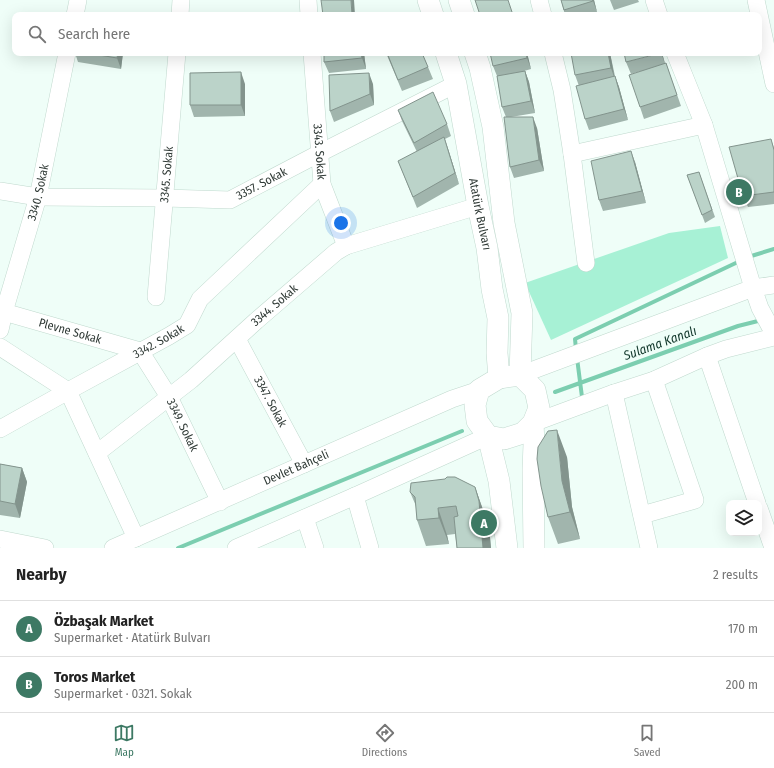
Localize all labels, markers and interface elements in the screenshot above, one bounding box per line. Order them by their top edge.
search box [12,12,762,56]
icon: search [26,23,48,45]
text: Search here [58,25,130,43]
street label: 3343. Sokak [310,123,329,181]
street label: 3345. Sokak [157,145,176,203]
street label: 3340. Sokak [24,163,52,222]
street label: 3357. Sokak [234,164,290,203]
street label: Atatürk Bulvarı [466,177,494,251]
pin: B [726,177,752,207]
your location [331,213,351,233]
street label: 3344. Sokak [248,281,301,329]
street label: Plevne Sokak [37,315,104,347]
street label: 3342. Sokak [130,321,187,361]
water label: Sulama Kanalı [621,323,699,363]
street label: 3347. Sokak [251,374,290,430]
street label: 3349. Sokak [164,396,201,454]
street label: Devlet Bahçeli [261,447,331,488]
map controls [726,500,762,536]
button: layers [726,500,762,536]
pin: A [471,508,497,538]
text: Nearby [16,564,67,585]
text: 2 results [713,567,758,582]
text: Özbaşak Market [54,612,154,630]
text: A [25,621,33,636]
text: 170 m [728,621,758,636]
text: Supermarket · Atatürk Bulvarı [54,630,211,645]
text: Toros Market [54,668,135,686]
text: B [25,677,33,692]
text: 200 m [726,677,758,692]
text: Supermarket · 0321. Sokak [54,686,192,701]
tab: Map [113,722,135,759]
tab: Directions [362,722,407,759]
tab: Saved [634,722,661,759]

